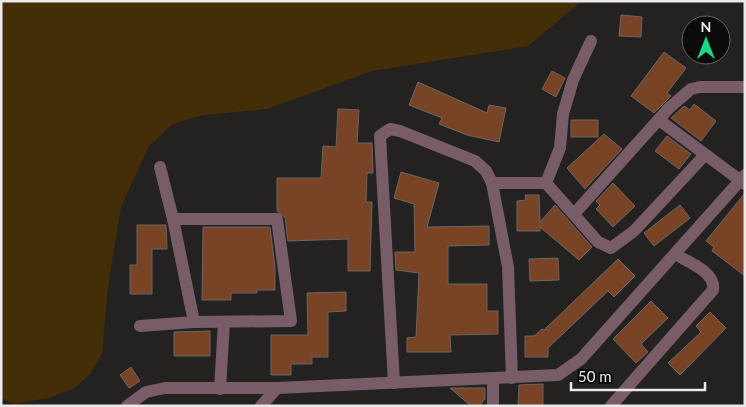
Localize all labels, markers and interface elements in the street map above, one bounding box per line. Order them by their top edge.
north arrow [681,15,731,65]
text: N [701,18,711,35]
scale bar [571,360,705,392]
text: 50 m [578,367,612,385]

